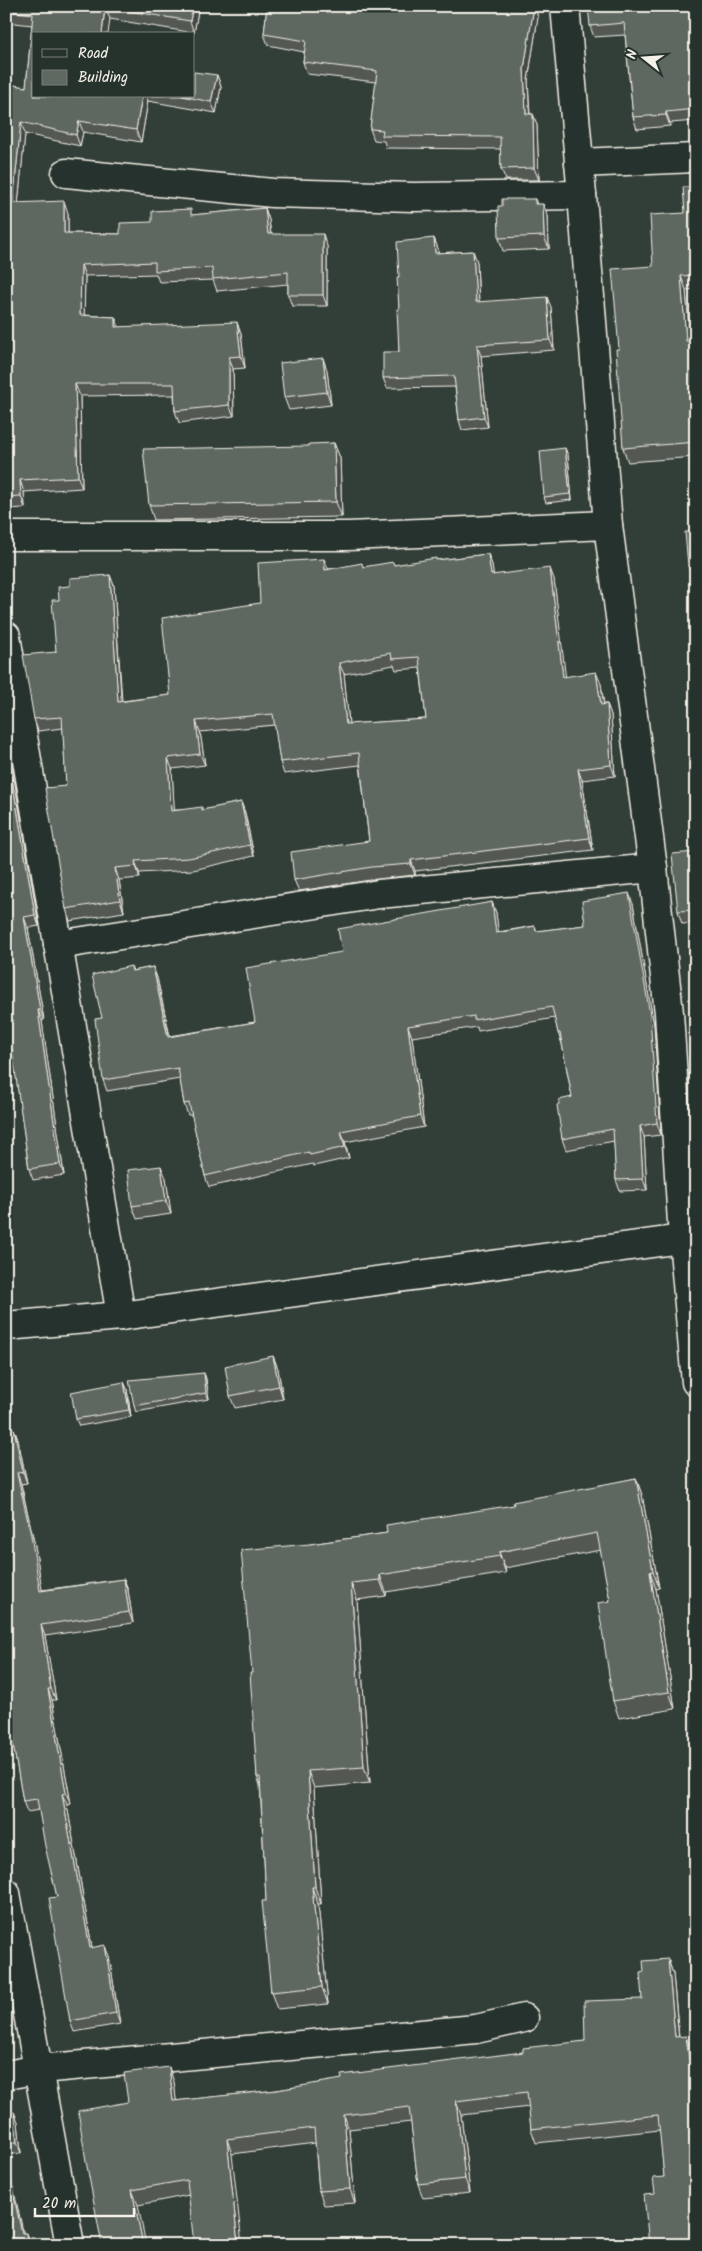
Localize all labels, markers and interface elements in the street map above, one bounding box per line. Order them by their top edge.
legend [32,32,195,98]
north arrow [620,32,670,82]
text: Road [78,42,109,66]
text: N [621,47,644,62]
text: Building [78,66,128,90]
scale bar [35,2186,134,2218]
text: 20 m [42,2192,76,2216]

